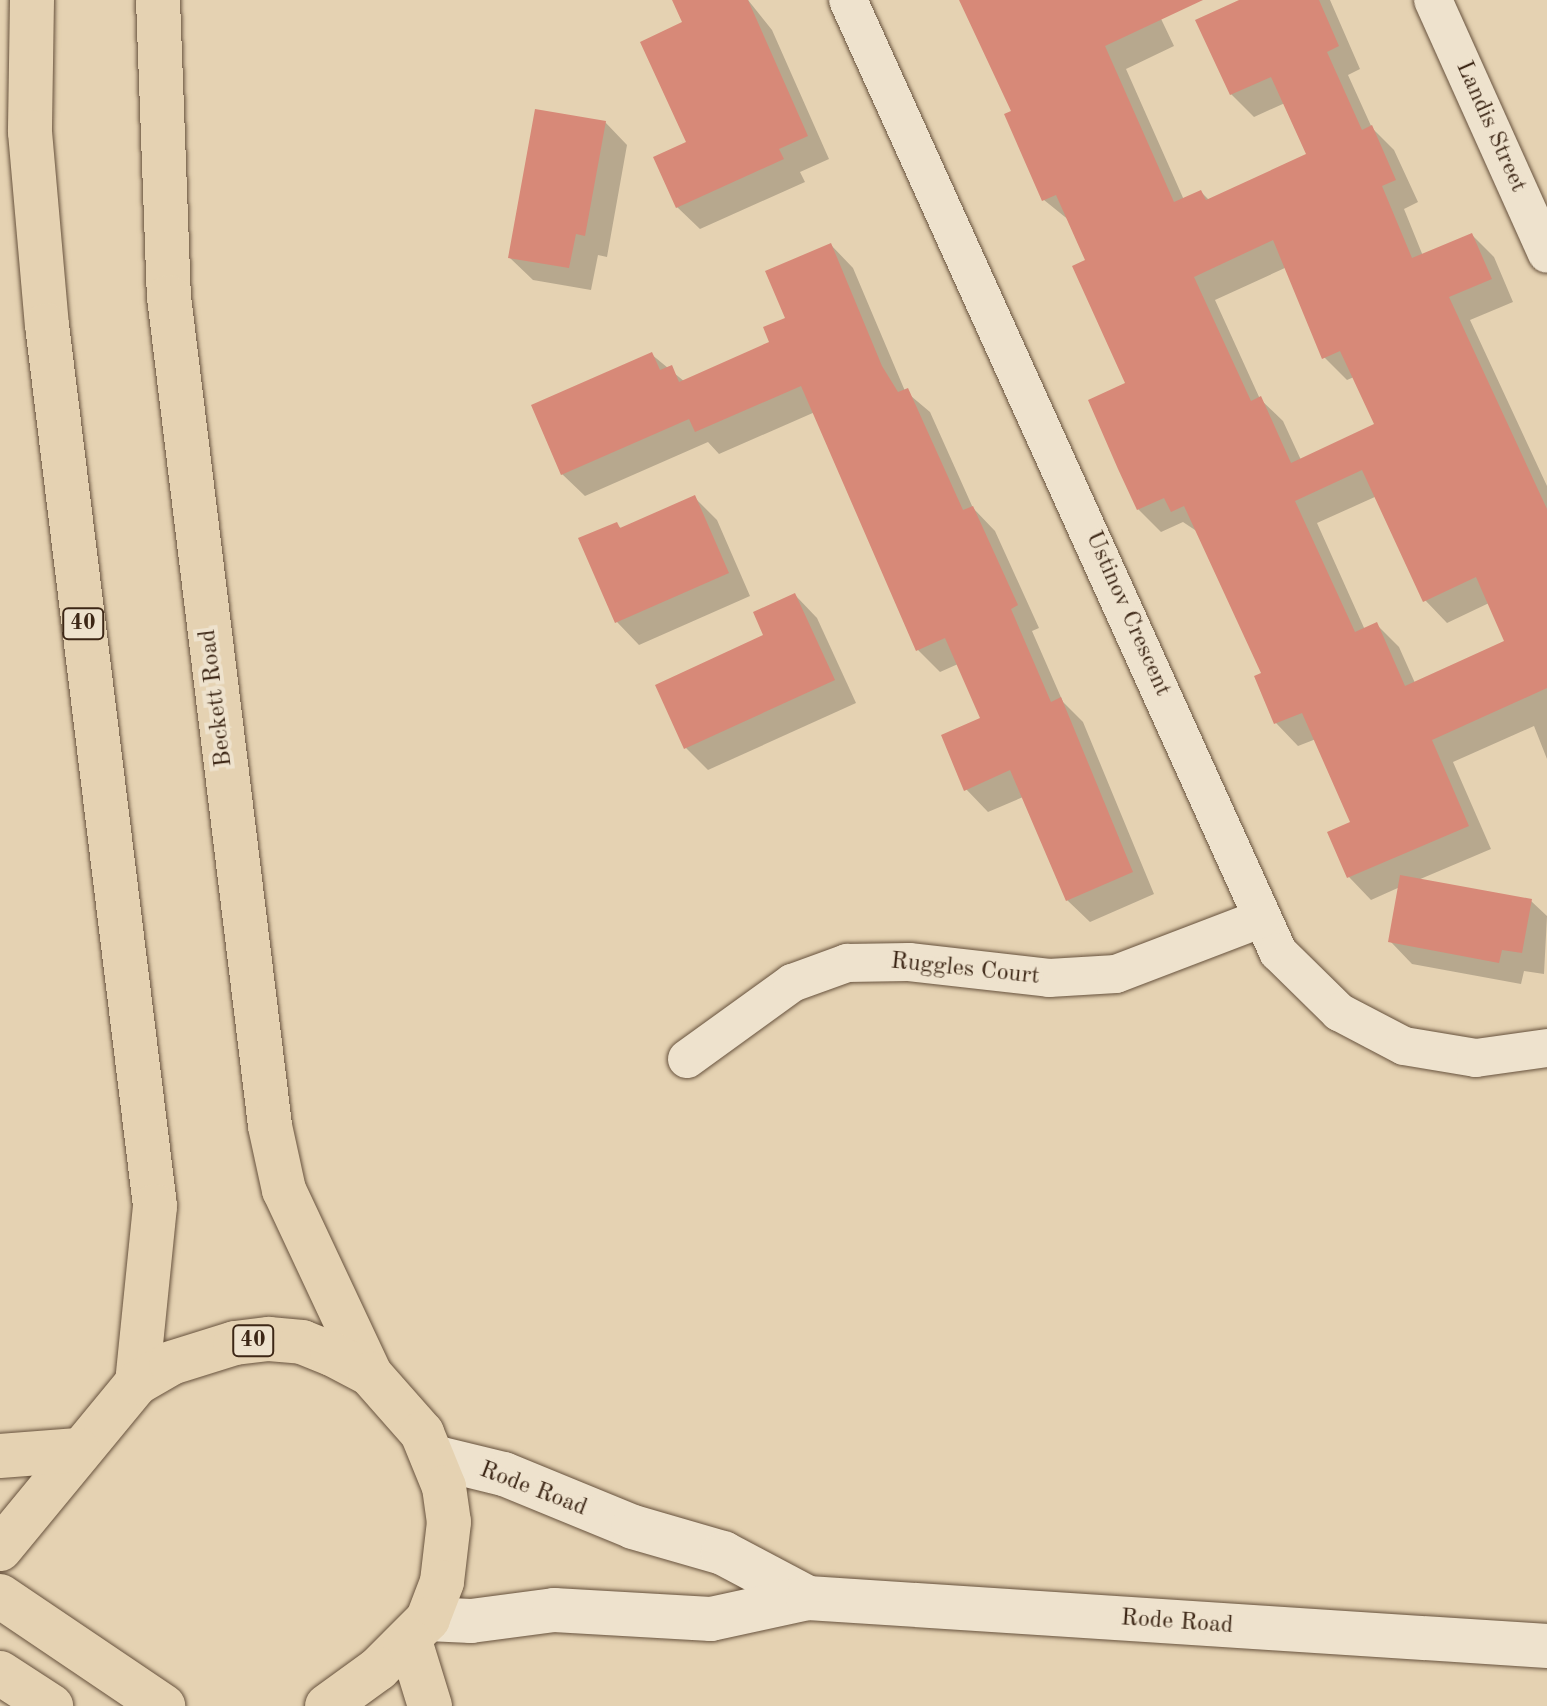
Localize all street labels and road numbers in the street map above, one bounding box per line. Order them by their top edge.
street label: Landis Street [1448,57,1532,197]
street label: Ustinov Crescent [1078,527,1176,701]
road number: 40 [61,606,105,642]
street label: Beckett Road [194,627,240,769]
street label: Ruggles Court [889,948,1041,992]
road number: 40 [231,1323,275,1359]
street label: Rode Road [475,1456,591,1524]
street label: Rode Road [1120,1605,1234,1641]

